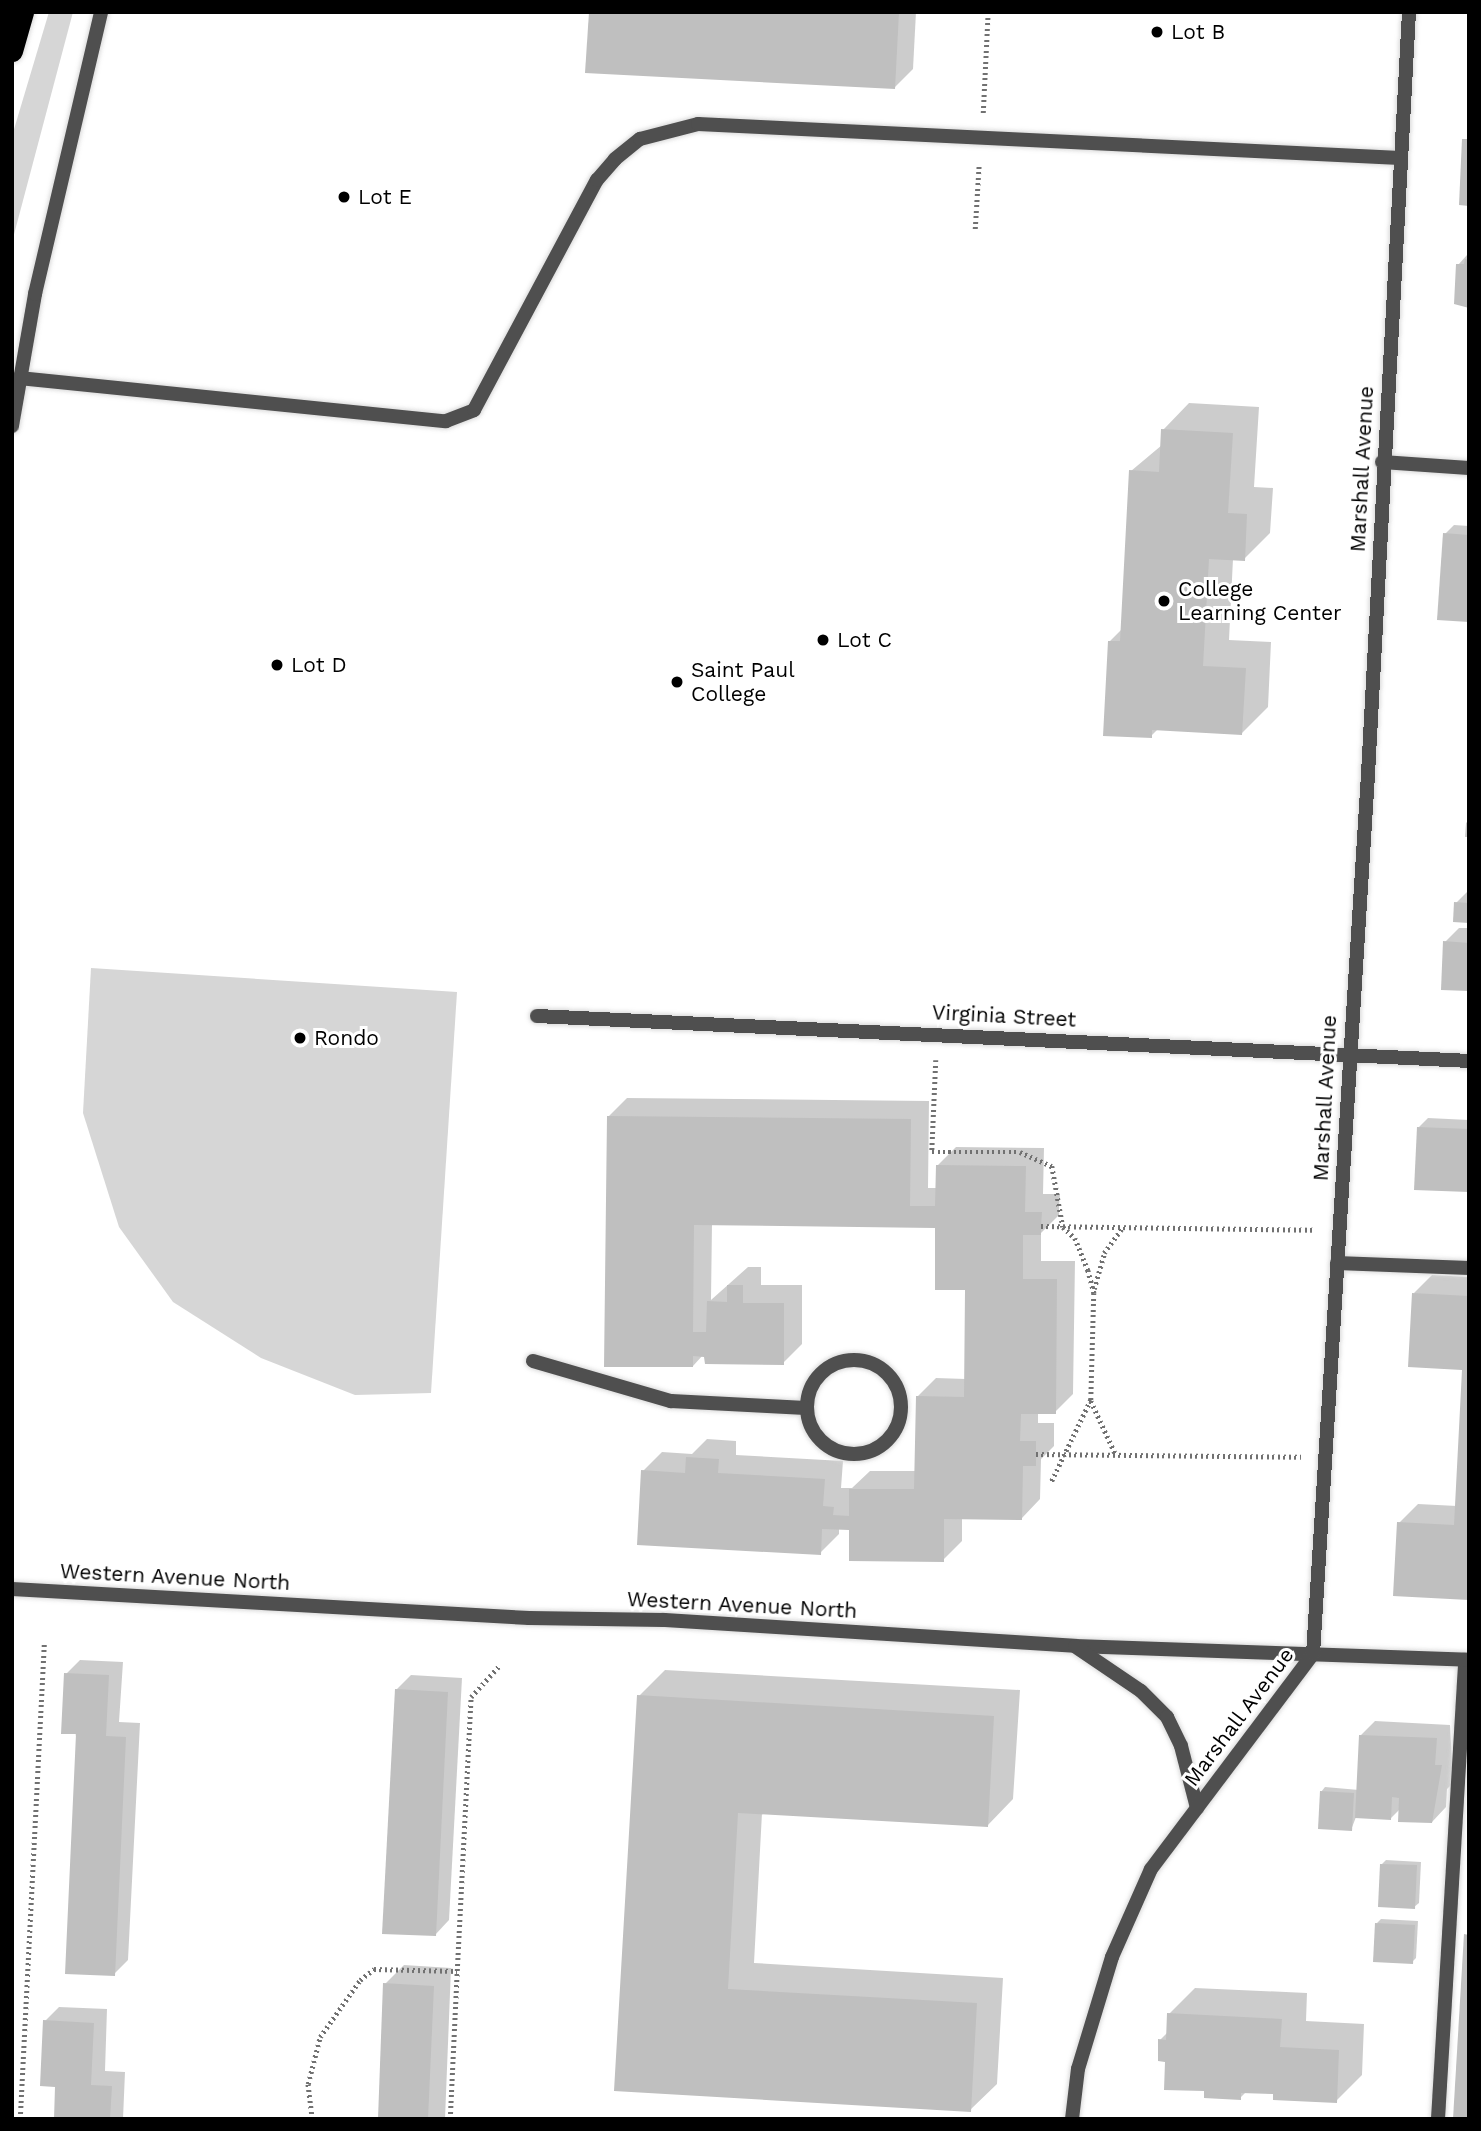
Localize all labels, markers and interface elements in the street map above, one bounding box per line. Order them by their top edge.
place label: Lot B [1171,19,1225,45]
marker: Lot B [1149,24,1165,40]
place label: Lot E [358,184,412,210]
marker: Lot E [336,189,352,205]
street label: Marshall Avenue [1345,384,1379,554]
place label: College Learning Center [1178,576,1342,626]
marker: College Learning Center [1156,593,1172,609]
place label: Lot C [837,627,892,653]
marker: Lot C [815,632,831,648]
place label: Lot D [291,652,347,678]
marker: Lot D [269,657,285,673]
place label: Saint Paul College [691,657,795,707]
marker: Saint Paul College [669,674,685,690]
street label: Virginia Street [931,1000,1077,1032]
street label: Marshall Avenue [1308,1013,1342,1183]
place label: Rondo [314,1025,379,1051]
marker: Rondo [292,1030,308,1046]
street label: Western Avenue North [59,1558,291,1596]
street label: Western Avenue North [626,1586,858,1624]
street label: Marshall Avenue [1178,1642,1300,1792]

